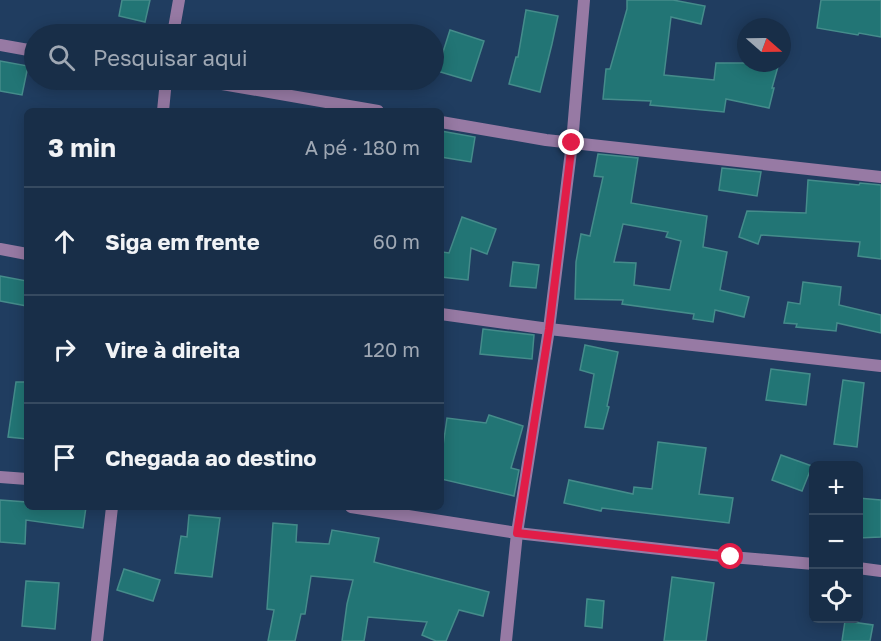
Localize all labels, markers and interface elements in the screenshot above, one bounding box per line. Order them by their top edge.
north arrow [737,18,791,72]
search box [24,24,444,90]
icon: search [45,41,78,74]
text: Pesquisar aqui [93,44,248,71]
route end [558,129,584,155]
text: 3 min [48,132,116,163]
text: A pé · 180 m [305,135,420,159]
icon: ahead [48,225,81,258]
text: Siga em frente [105,228,260,255]
text: 60 m [373,229,420,253]
icon: right [48,333,81,366]
text: Vire à direita [105,336,240,363]
text: 120 m [364,337,420,361]
icon: arrive [48,441,81,474]
text: Chegada ao destino [105,444,317,471]
map controls [809,461,863,623]
button: + [809,461,863,515]
button: − [809,515,863,569]
route start [717,543,743,569]
button: locate [809,569,863,623]

